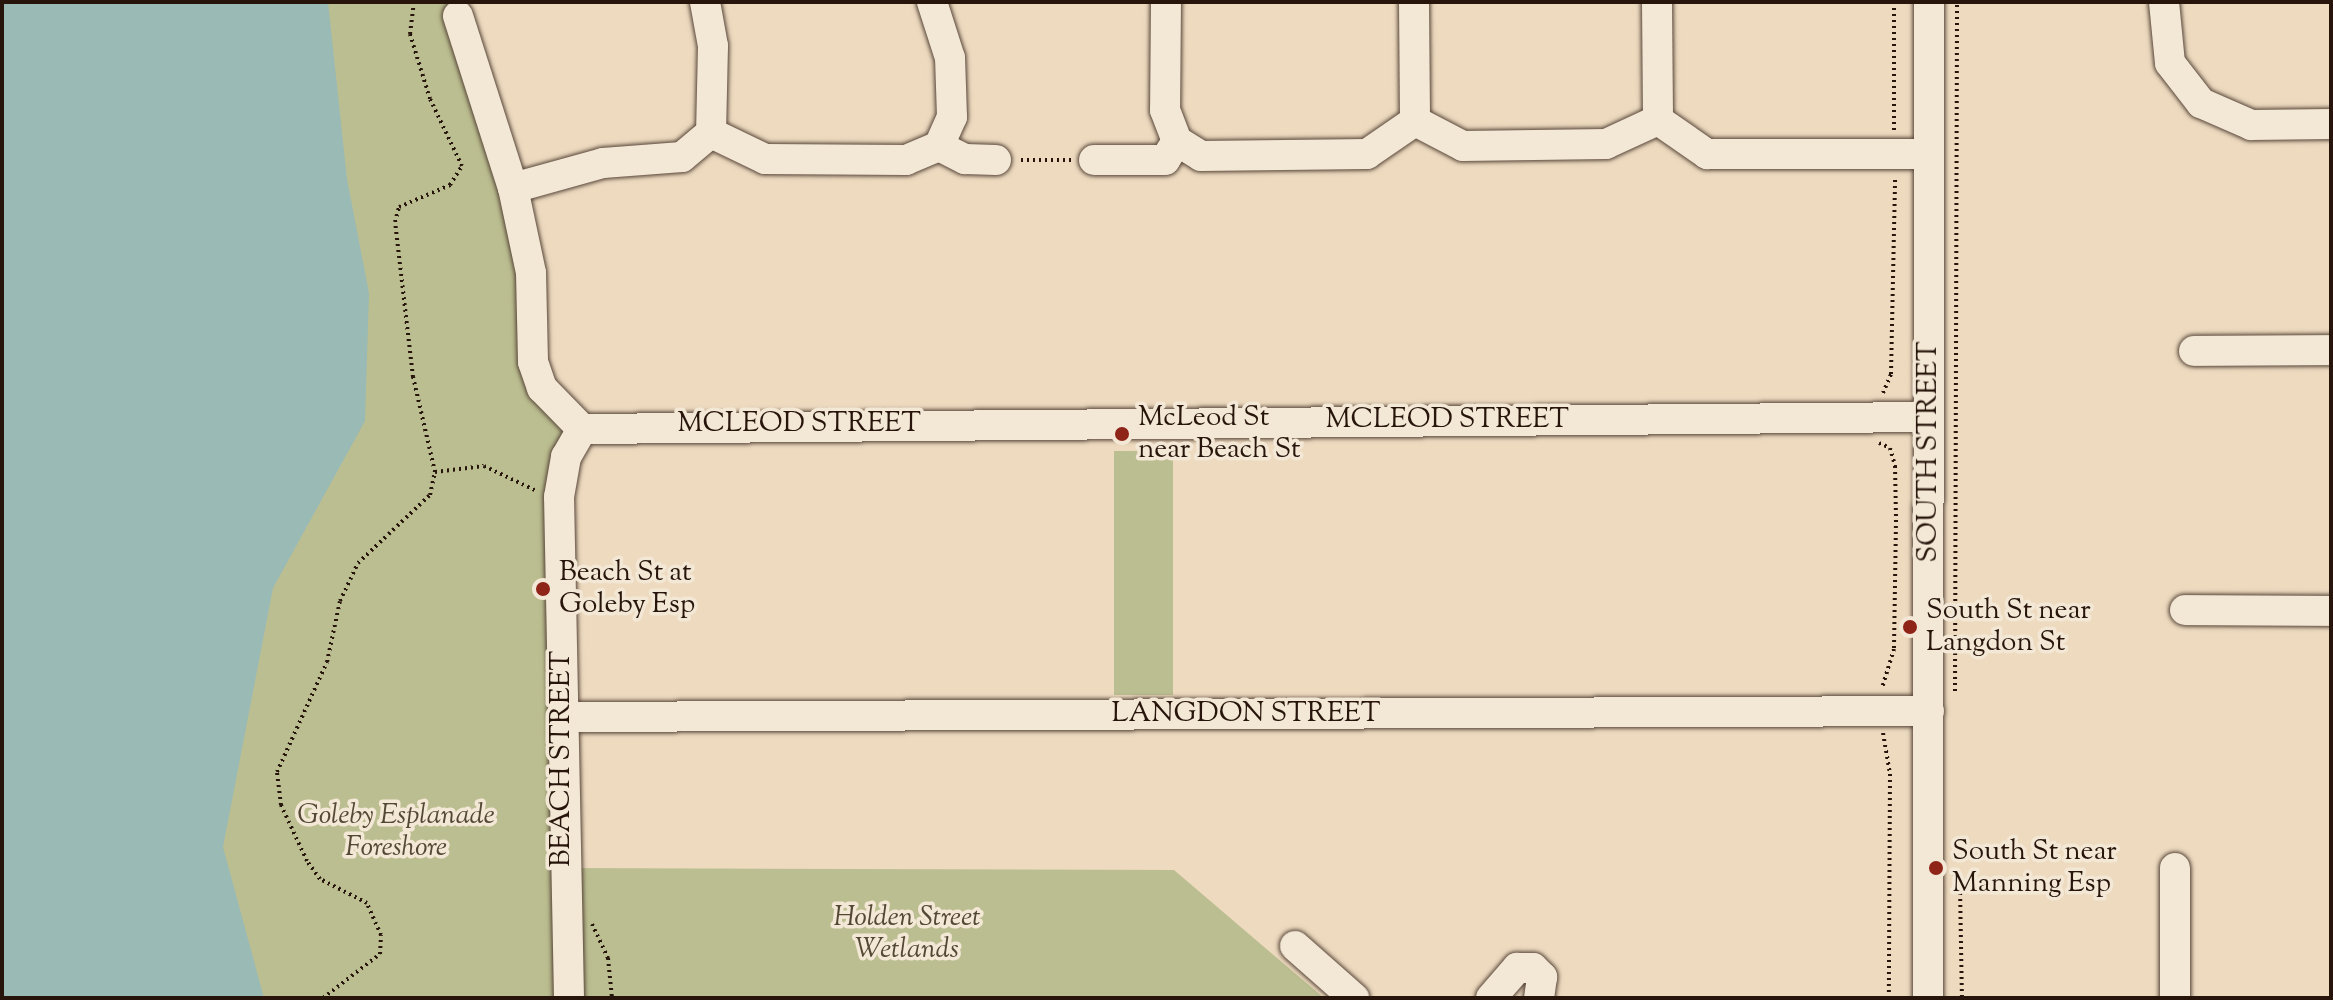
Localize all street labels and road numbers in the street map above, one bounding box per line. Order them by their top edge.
street label: SOUTH STREET [1912,341,1946,563]
street label: MCLEOD STREET [1325,403,1569,437]
street label: MCLEOD STREET [677,407,921,441]
street label: BEACH STREET [545,651,579,867]
street label: LANGDON STREET [1112,697,1380,731]

